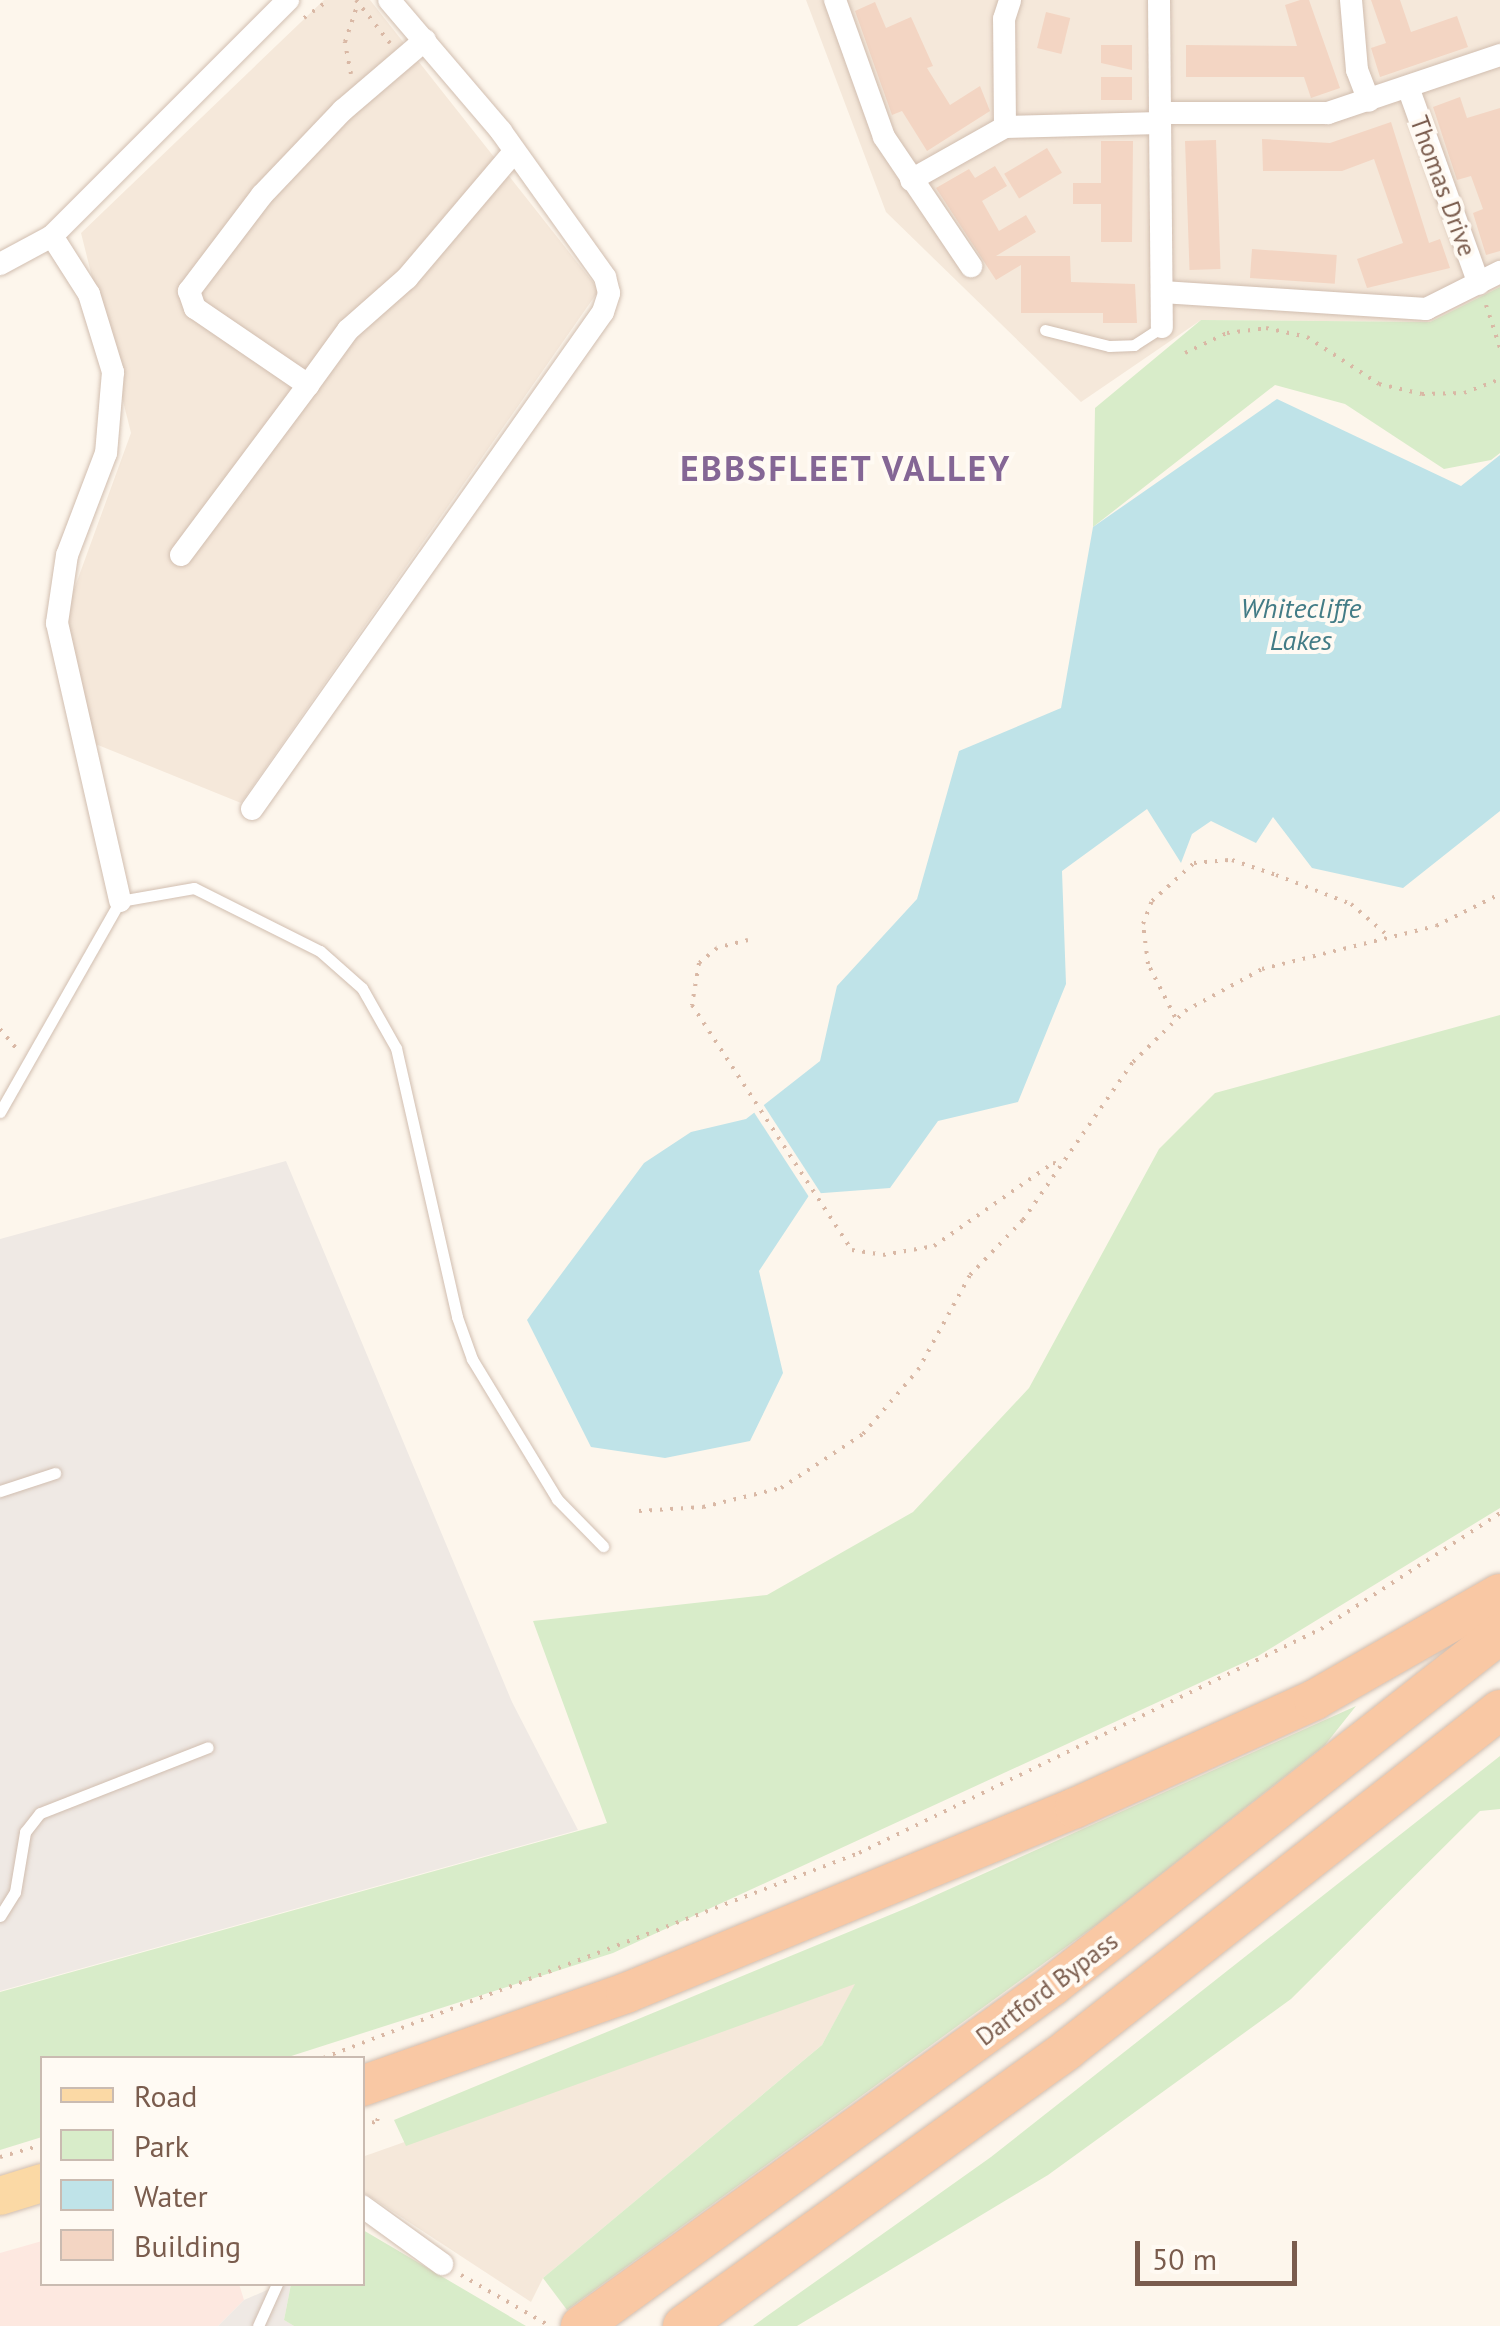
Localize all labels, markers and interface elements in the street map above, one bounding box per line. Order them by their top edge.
street label: Thomas Drive [1404,112,1482,260]
district label: EBBSFLEET VALLEY [679,447,1013,489]
water label: Whitecliffe Lakes [1240,591,1362,657]
street label: Dartford Bypass [970,1926,1124,2052]
legend [40,2056,365,2286]
text: Road [134,2076,198,2115]
text: Park [134,2126,189,2165]
text: Water [134,2176,208,2215]
scale bar [1140,2221,1302,2283]
text: Building [134,2226,241,2265]
text: 50 m [1152,2239,1217,2278]

